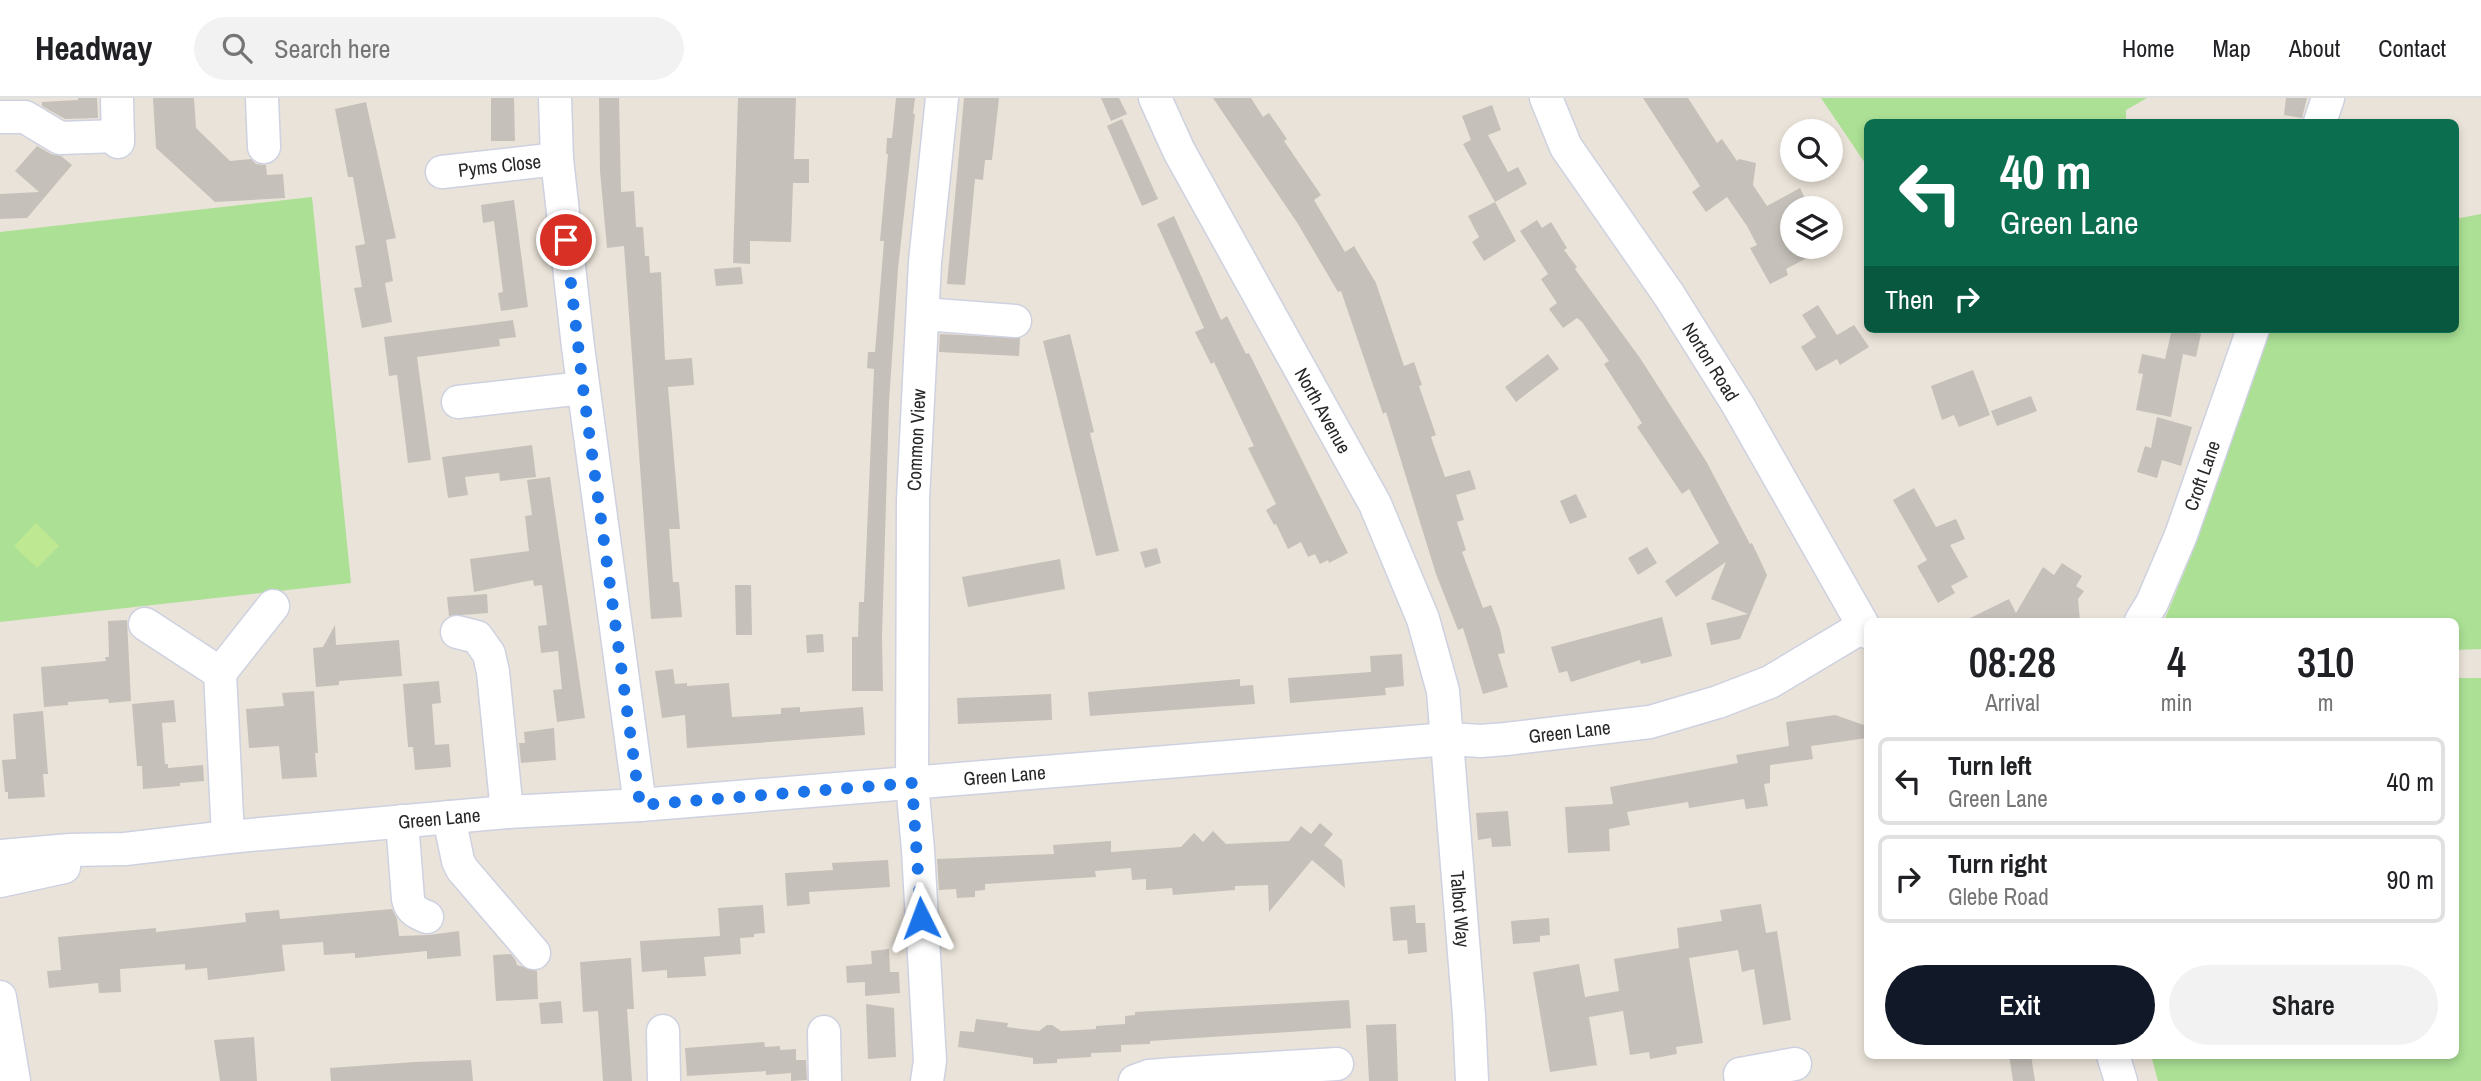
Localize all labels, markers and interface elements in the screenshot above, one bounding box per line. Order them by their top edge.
search box [194,17,684,80]
text: Headway [35,26,152,70]
icon: search [218,29,256,67]
text: Search here [274,31,390,66]
text: Home [2122,32,2174,64]
text: Map [2212,32,2251,64]
text: About [2289,32,2340,64]
text: Contact [2378,32,2446,64]
map controls [1780,119,1843,259]
button: search [1780,119,1843,182]
text: 40 m [2000,138,2092,204]
icon: left [1885,147,1976,238]
street label: Pyms Close [457,148,542,183]
button: layers [1780,196,1843,259]
text: Green Lane [2000,201,2139,244]
pin [536,210,596,270]
icon: arrive [547,221,585,259]
icon: right [1948,280,1986,318]
text: Then [1885,282,1934,317]
street label: Norton Road [1676,317,1745,406]
street label: North Avenue [1289,363,1357,458]
street label: Common View [900,388,932,491]
street label: Croft Lane [2177,437,2226,514]
text: 08:28 [1969,634,2056,690]
text: 4 [2167,634,2186,690]
text: 310 [2297,634,2354,690]
text: Arrival [1985,687,2040,718]
text: min [2161,687,2192,718]
text: m [2318,687,2333,718]
street label: Green Lane [1527,714,1612,749]
text: Turn left [1948,748,2032,783]
street label: Green Lane [962,759,1047,792]
icon: left [1889,762,1927,800]
text: 40 m [2387,764,2434,799]
text: Green Lane [1948,783,2048,814]
street label: Green Lane [397,801,481,835]
text: Turn right [1948,846,2047,881]
icon: right [1889,860,1927,898]
text: 90 m [2387,862,2434,897]
street label: Talbot Way [1444,870,1477,949]
position arrow [884,881,958,955]
text: Glebe Road [1948,881,2049,912]
button: Exit [1885,965,2155,1045]
button: Share [2169,965,2438,1045]

